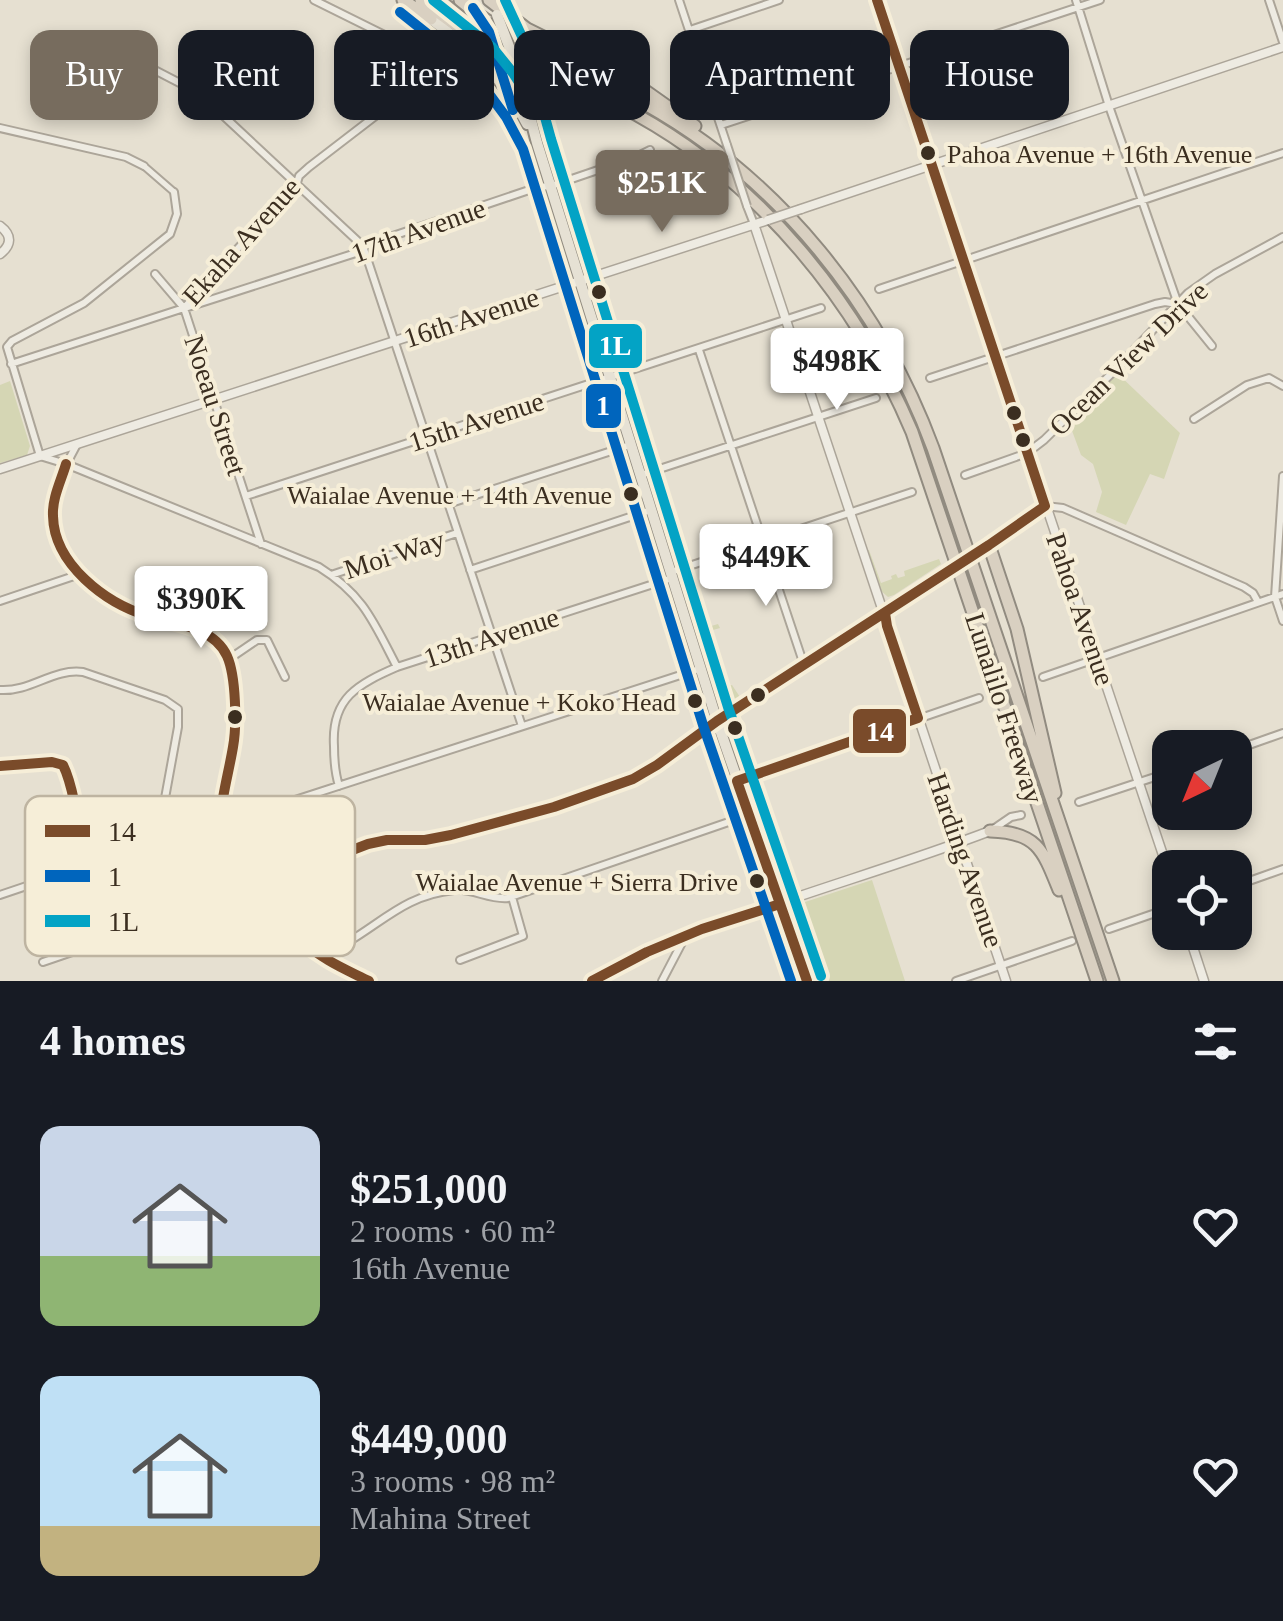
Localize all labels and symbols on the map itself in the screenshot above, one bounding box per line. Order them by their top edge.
place label: Pahoa Avenue + 16th Avenue [947,140,1252,169]
marker: Pahoa Avenue + 16th Avenue [918,143,938,163]
pin: $251K [592,150,732,235]
street label: Ekaha Avenue [176,171,307,311]
street label: 17th Avenue [347,192,489,269]
street label: Ocean View Drive [1043,275,1214,442]
street label: 16th Avenue [400,281,543,354]
unlabelled marker [589,282,609,302]
line badge: 1L [587,322,644,370]
pin: $498K [767,328,907,413]
text: 1L [599,330,631,361]
street label: Noeau Street [178,331,253,479]
line badge: 1 [584,382,623,430]
street label: 15th Avenue [405,385,548,458]
text: 1 [596,390,610,421]
unlabelled marker [1004,403,1024,423]
unlabelled marker [1013,430,1033,450]
place label: Waialae Avenue + 14th Avenue [287,481,612,510]
marker: Waialae Avenue + 14th Avenue [621,484,641,504]
street label: Moi Way [340,524,448,585]
pin: $449K [696,524,836,609]
street label: Pahoa Avenue [1040,529,1121,689]
pin: $390K [131,566,271,651]
street label: 13th Avenue [420,601,563,674]
street label: Lunalilo Freeway [959,609,1050,807]
unlabelled marker [748,685,768,705]
place label: Waialae Avenue + Koko Head [362,688,676,717]
marker: Waialae Avenue + Koko Head [685,691,705,711]
unlabelled marker [225,707,245,727]
line badge: 14 [851,707,908,755]
text: 14 [866,716,894,747]
unlabelled marker [725,718,745,738]
north arrow [1152,730,1252,830]
street label: Harding Avenue [921,769,1010,951]
legend [25,796,355,956]
text: 14 [108,816,136,847]
text: 1 [108,861,122,892]
place label: Waialae Avenue + Sierra Drive [416,868,738,897]
marker: Waialae Avenue + Sierra Drive [747,871,767,891]
text: 1L [108,906,139,937]

